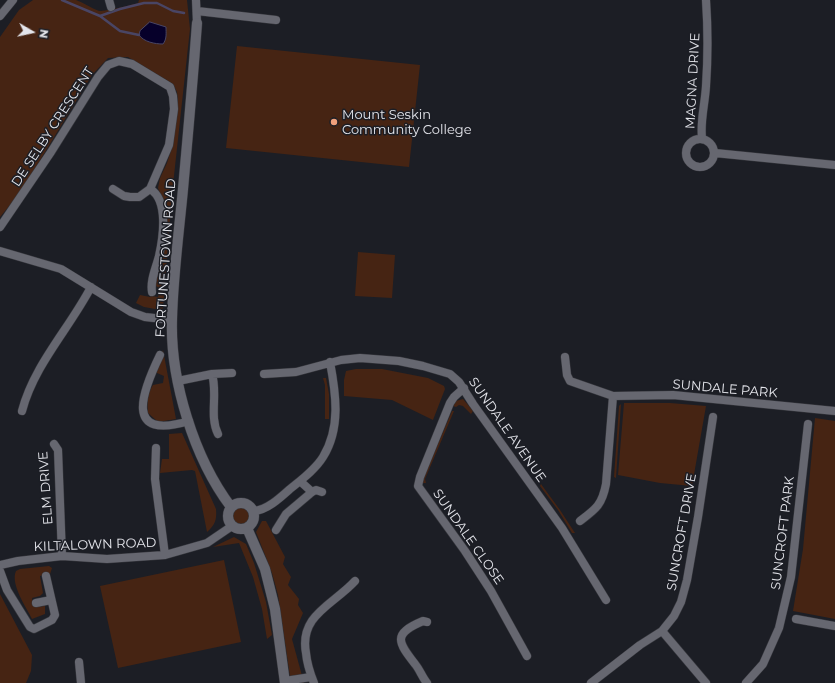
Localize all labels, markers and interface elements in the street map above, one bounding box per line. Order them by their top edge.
north arrow [12,12,52,52]
text: N [36,28,51,39]
street label: MAGNA DRIVE [683,32,703,130]
street label: DE SELBY CRESCENT [9,64,97,190]
place label: Mount Seskin Community College [342,107,472,138]
marker: Mount Seskin Community College [329,117,339,127]
street label: FORTUNESTOWN ROAD [153,178,179,338]
street label: SUNDALE AVENUE [465,375,549,485]
street label: SUNDALE PARK [672,377,778,401]
street label: ELM DRIVE [36,451,56,525]
street label: SUNCROFT DRIVE [664,472,700,592]
street label: SUNCROFT PARK [768,475,798,591]
street label: SUNDALE CLOSE [429,486,507,588]
street label: KILTALOWN ROAD [33,535,157,555]

